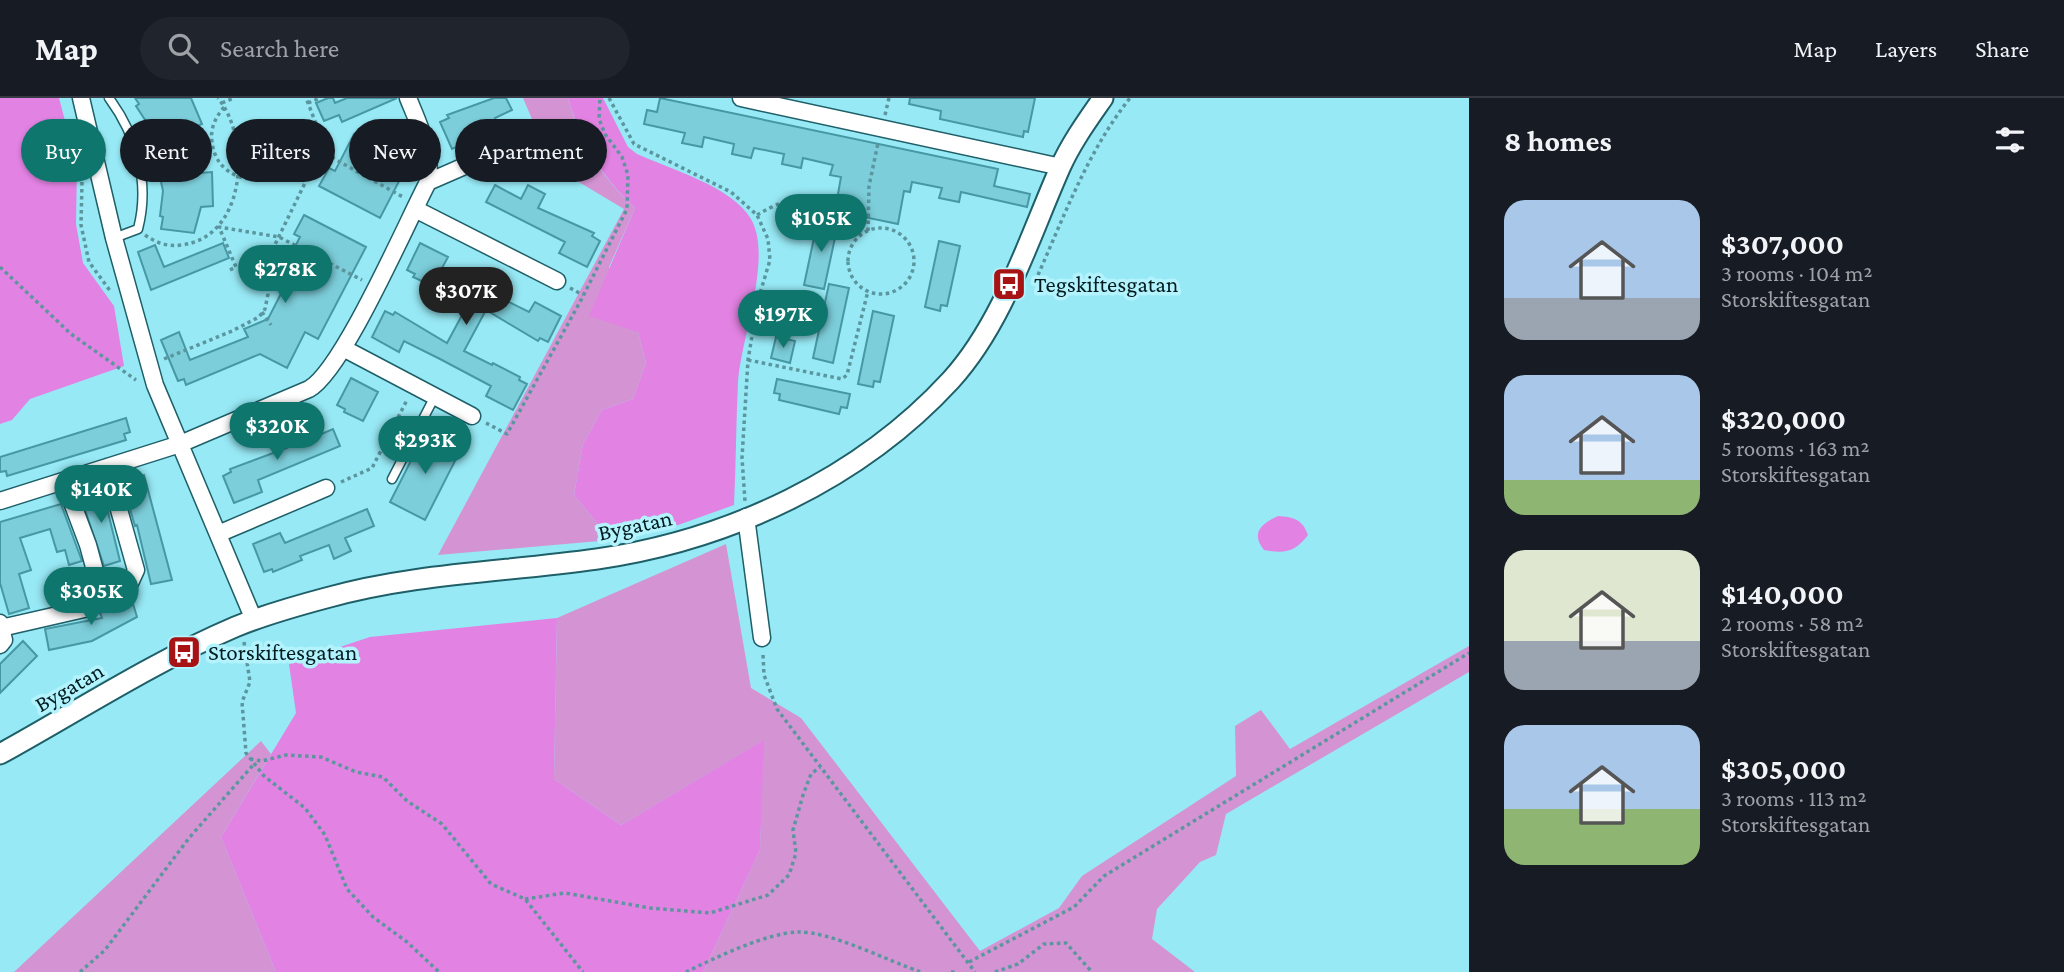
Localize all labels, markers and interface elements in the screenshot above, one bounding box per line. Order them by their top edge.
search box [140,17,630,80]
icon: search [164,29,202,67]
text: Map [35,30,98,67]
text: Search here [220,34,339,63]
text: Map [1793,35,1837,62]
text: Layers [1875,35,1937,62]
text: Share [1975,35,2029,62]
chip: Buy [21,119,106,182]
chip: Rent [120,119,212,182]
chip: Filters [226,119,335,182]
chip: New [349,119,441,182]
chip: Apartment [455,119,607,182]
icon: filters [1991,121,2029,159]
text: 8 homes [1504,124,1612,157]
pin: $105K [772,194,870,254]
text: $105K [791,204,851,230]
text: $307,000 [1721,227,1844,260]
icon: home [1560,228,1644,312]
pin: $278K [236,246,334,305]
text: $278K [254,255,316,281]
text: 3 rooms · 104 m² [1721,260,1873,286]
bus stop icon: Tegskiftesgatan [990,265,1028,303]
pin: $307K [417,268,515,327]
place label: Tegskiftesgatan [1034,271,1178,297]
text: $307K [435,277,497,303]
text: Storskiftesgatan [1721,286,1870,312]
pin: $197K [734,290,832,350]
text: $197K [754,300,812,326]
pin: $320K [228,402,326,462]
text: $320,000 [1721,402,1846,435]
icon: home [1560,403,1644,487]
text: $320K [246,412,308,438]
pin: $293K [376,416,474,476]
text: $293K [394,426,456,452]
text: 5 rooms · 163 m² [1721,435,1870,461]
text: Storskiftesgatan [1721,461,1870,487]
pin: $140K [52,466,150,525]
text: $140K [70,475,132,501]
street label: Bygatan [596,504,674,546]
pin: $305K [42,568,140,627]
text: $305K [60,577,122,603]
text: $140,000 [1721,577,1844,610]
icon: home [1560,578,1644,662]
text: 2 rooms · 58 m² [1721,610,1863,636]
bus stop icon: Storskiftesgatan [165,633,203,671]
text: Storskiftesgatan [1721,636,1870,662]
place label: Storskiftesgatan [208,639,357,665]
street label: Bygatan [30,657,108,717]
text: $305,000 [1721,752,1846,785]
icon: home [1560,753,1644,837]
text: 3 rooms · 113 m² [1721,785,1866,811]
text: Storskiftesgatan [1721,811,1870,837]

